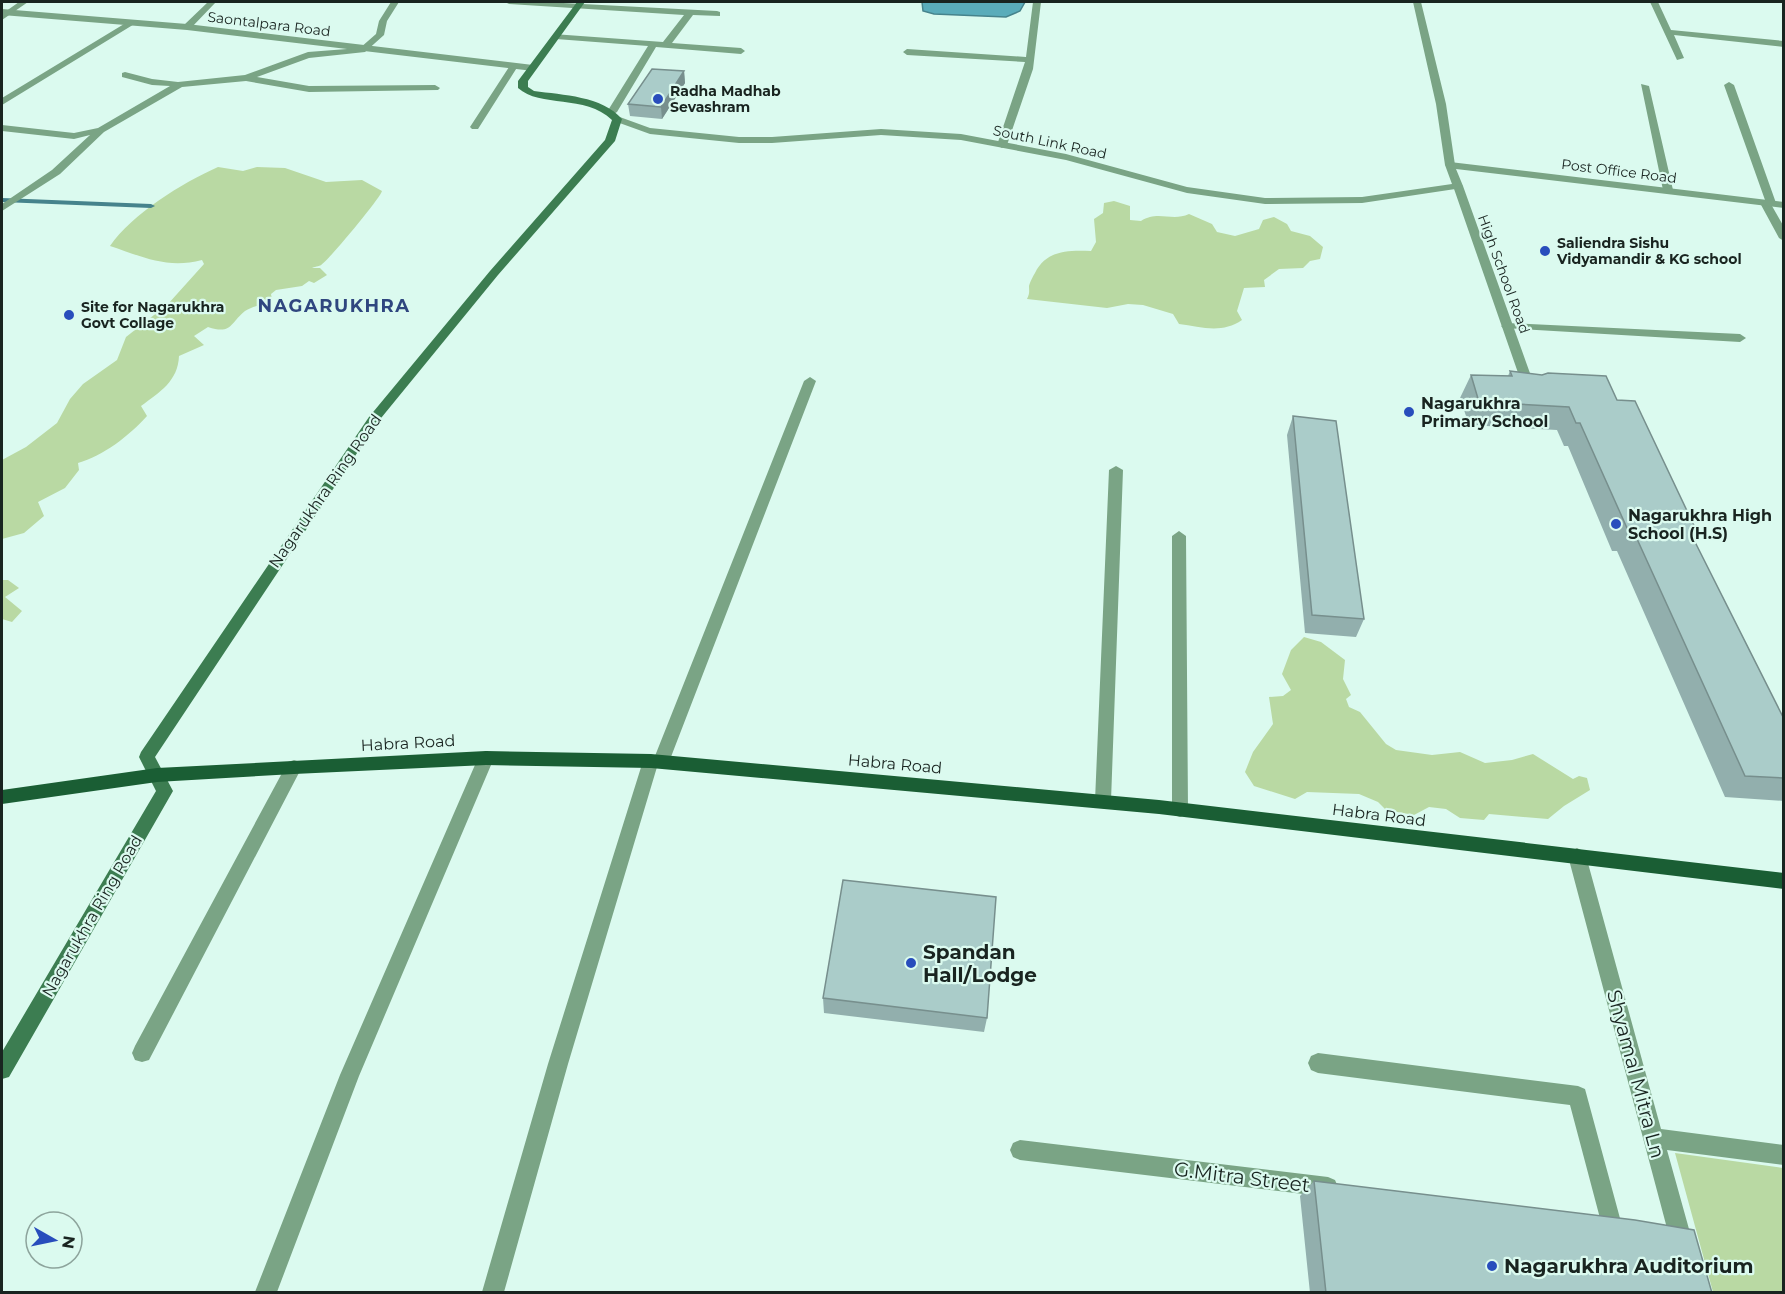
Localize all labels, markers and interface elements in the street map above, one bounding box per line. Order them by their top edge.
street label: Saontalpara Road [206,8,332,40]
place label: Radha Madhab Sevashram [670,82,781,116]
marker: Radha Madhab Sevashram [651,92,665,106]
street label: South Link Road [992,121,1108,163]
street label: Post Office Road [1560,155,1678,187]
street label: High School Road [1474,212,1534,336]
place label: Saliendra Sishu Vidyamandir & KG school [1556,234,1742,268]
marker: Saliendra Sishu Vidyamandir & KG school [1538,244,1552,258]
district label: NAGARUKHRA [257,295,411,317]
place label: Site for Nagarukhra Govt Collage [81,298,224,332]
marker: Site for Nagarukhra Govt Collage [62,308,76,322]
place label: Nagarukhra Primary School [1421,394,1548,431]
marker: Nagarukhra Primary School [1402,405,1416,419]
street label: Nagarukhra Ring Road [265,410,385,572]
place label: Nagarukhra High School (H.S) [1628,506,1772,543]
marker: Nagarukhra High School (H.S) [1609,517,1623,531]
street label: Habra Road [360,731,456,755]
street label: Habra Road [847,750,943,778]
street label: Habra Road [1331,800,1427,830]
street label: Nagarukhra Ring Road [38,832,146,1000]
place label: Spandan Hall/Lodge [923,940,1037,987]
marker: Spandan Hall/Lodge [904,956,918,970]
street label: Shyamal Mitra Ln [1602,987,1670,1161]
street label: G.Mitra Street [1173,1157,1311,1197]
north arrow [24,1210,84,1270]
text: N [58,1234,79,1250]
place label: Nagarukhra Auditorium [1504,1254,1754,1278]
marker: Nagarukhra Auditorium [1485,1259,1499,1273]

